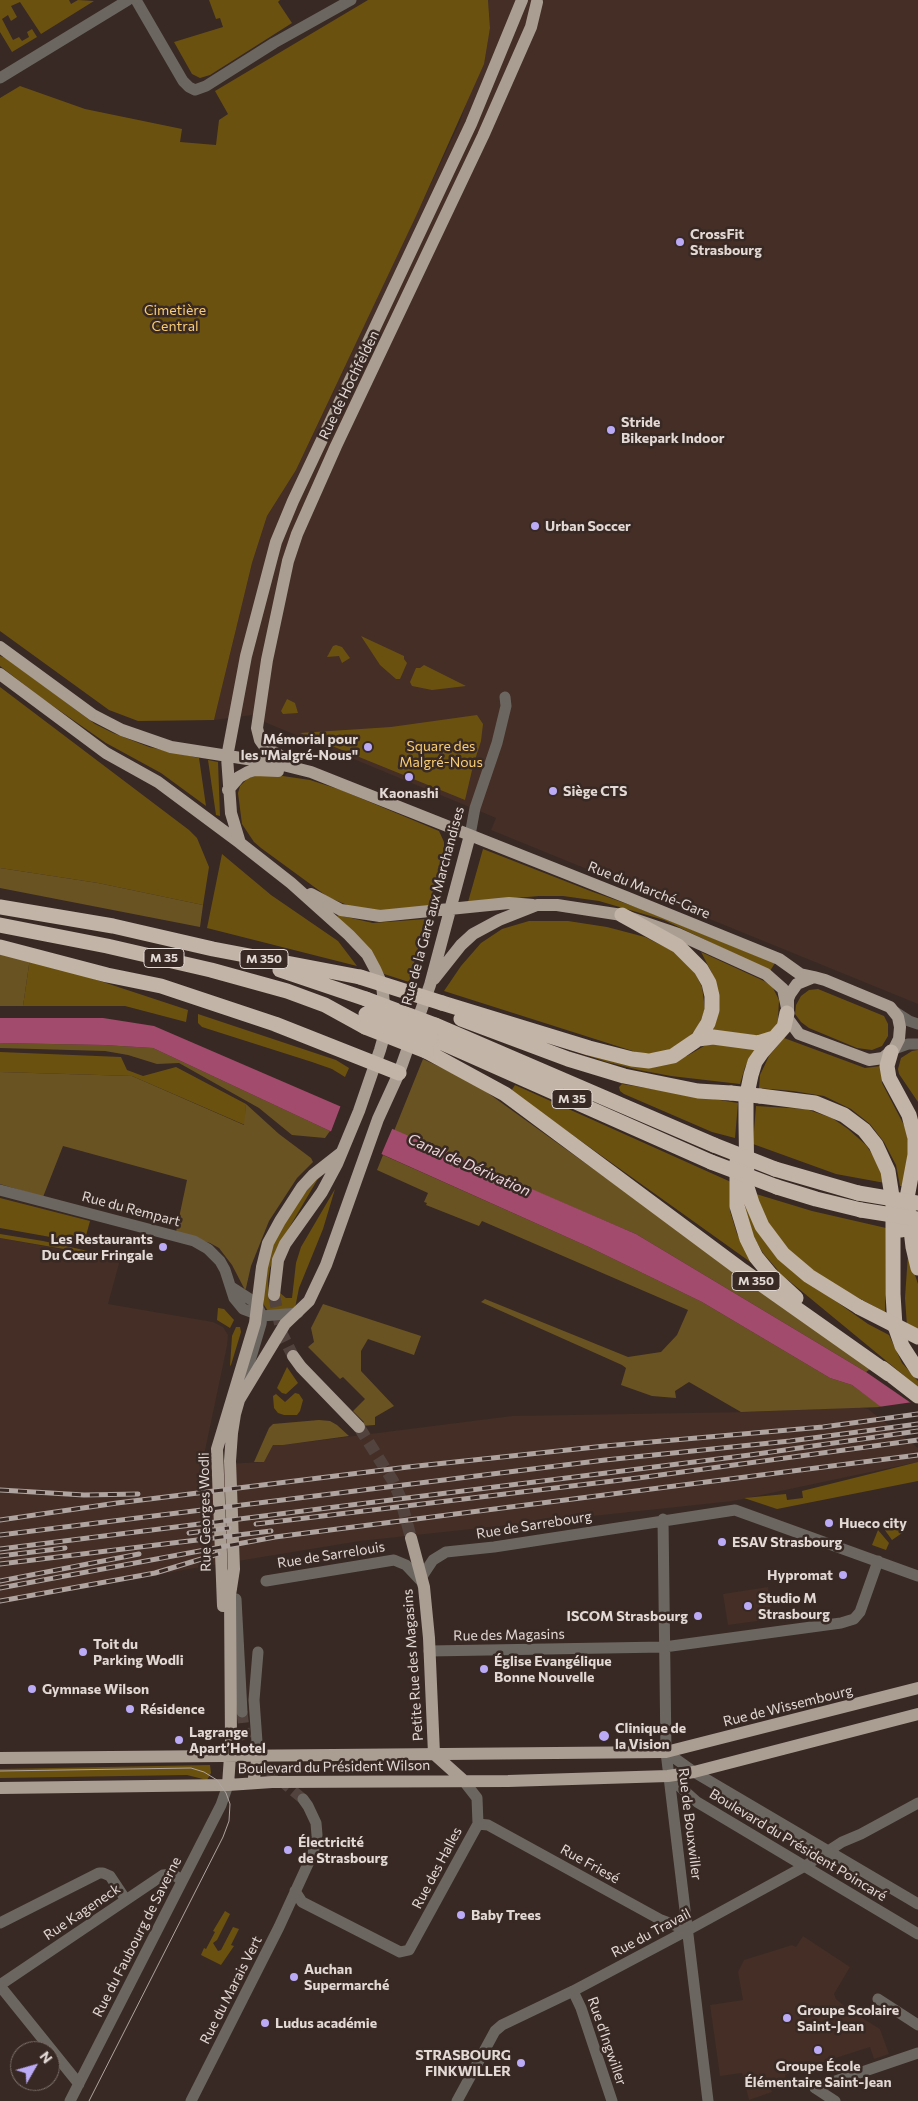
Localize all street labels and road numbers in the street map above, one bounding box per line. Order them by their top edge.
street label: Rue de Hochfelden [315,328,383,442]
street label: Rue de la Gare aux Marchandises [398,805,468,1007]
street label: Rue du Marché-Gare [585,858,713,922]
road number: M 35 [144,948,184,968]
road number: M 350 [240,950,288,969]
road number: M 35 [552,1090,592,1108]
street label: Rue du Rempart [80,1188,182,1230]
road number: M 350 [732,1272,780,1290]
street label: Rue Georges Wodli [196,1452,214,1572]
street label: Rue de Sarrebourg [475,1508,593,1542]
street label: Rue de Sarrelouis [276,1538,386,1572]
street label: Petite Rue des Magasins [399,1588,427,1742]
street label: Rue des Magasins [453,1626,565,1644]
street label: Rue de Wissembourg [721,1682,855,1730]
street label: Boulevard du Président Wilson [238,1757,430,1777]
street label: Rue de Bouxwiller [675,1767,705,1881]
street label: Boulevard du Président Poincaré [706,1785,890,1905]
street label: Rue des Halles [408,1824,466,1912]
street label: Rue Friesé [557,1841,623,1887]
street label: Rue du Faubourg de Saverne [89,1854,185,2020]
street label: Rue Kageneck [41,1880,123,1944]
street label: Rue du Travail [608,1905,694,1961]
street label: Rue du Marais Vert [196,1933,266,2047]
street label: Rue d'Ingwiller [584,1995,630,2087]

